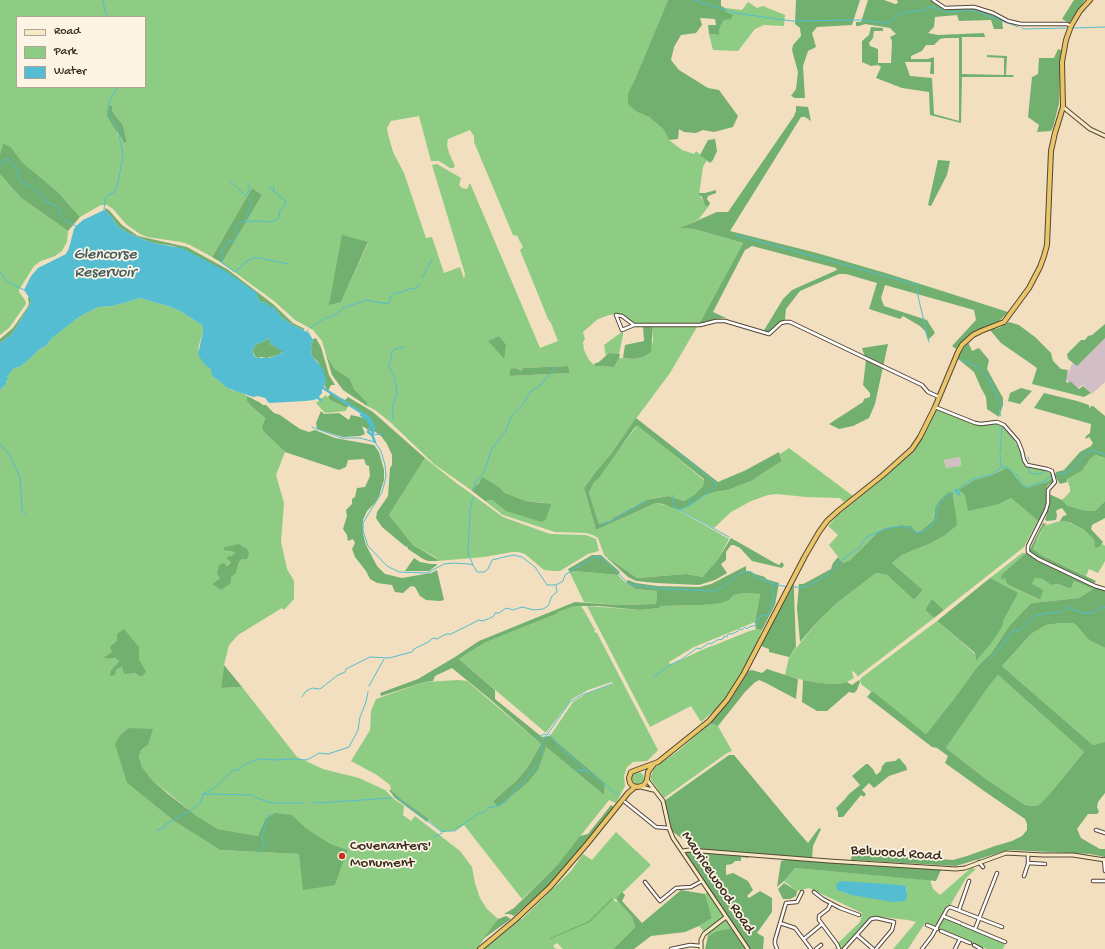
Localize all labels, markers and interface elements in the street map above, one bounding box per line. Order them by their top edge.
legend [16,16,146,88]
text: Road [54,25,80,39]
text: Park [54,45,77,59]
text: Water [54,65,86,79]
water label: Glencorse Reservoir [73,246,137,284]
street label: Mauricewood Road [676,828,758,938]
place label: Covenanters' Monument [350,838,431,873]
street label: Belwood Road [850,842,942,866]
marker: Covenanters' Monument [337,851,347,861]

